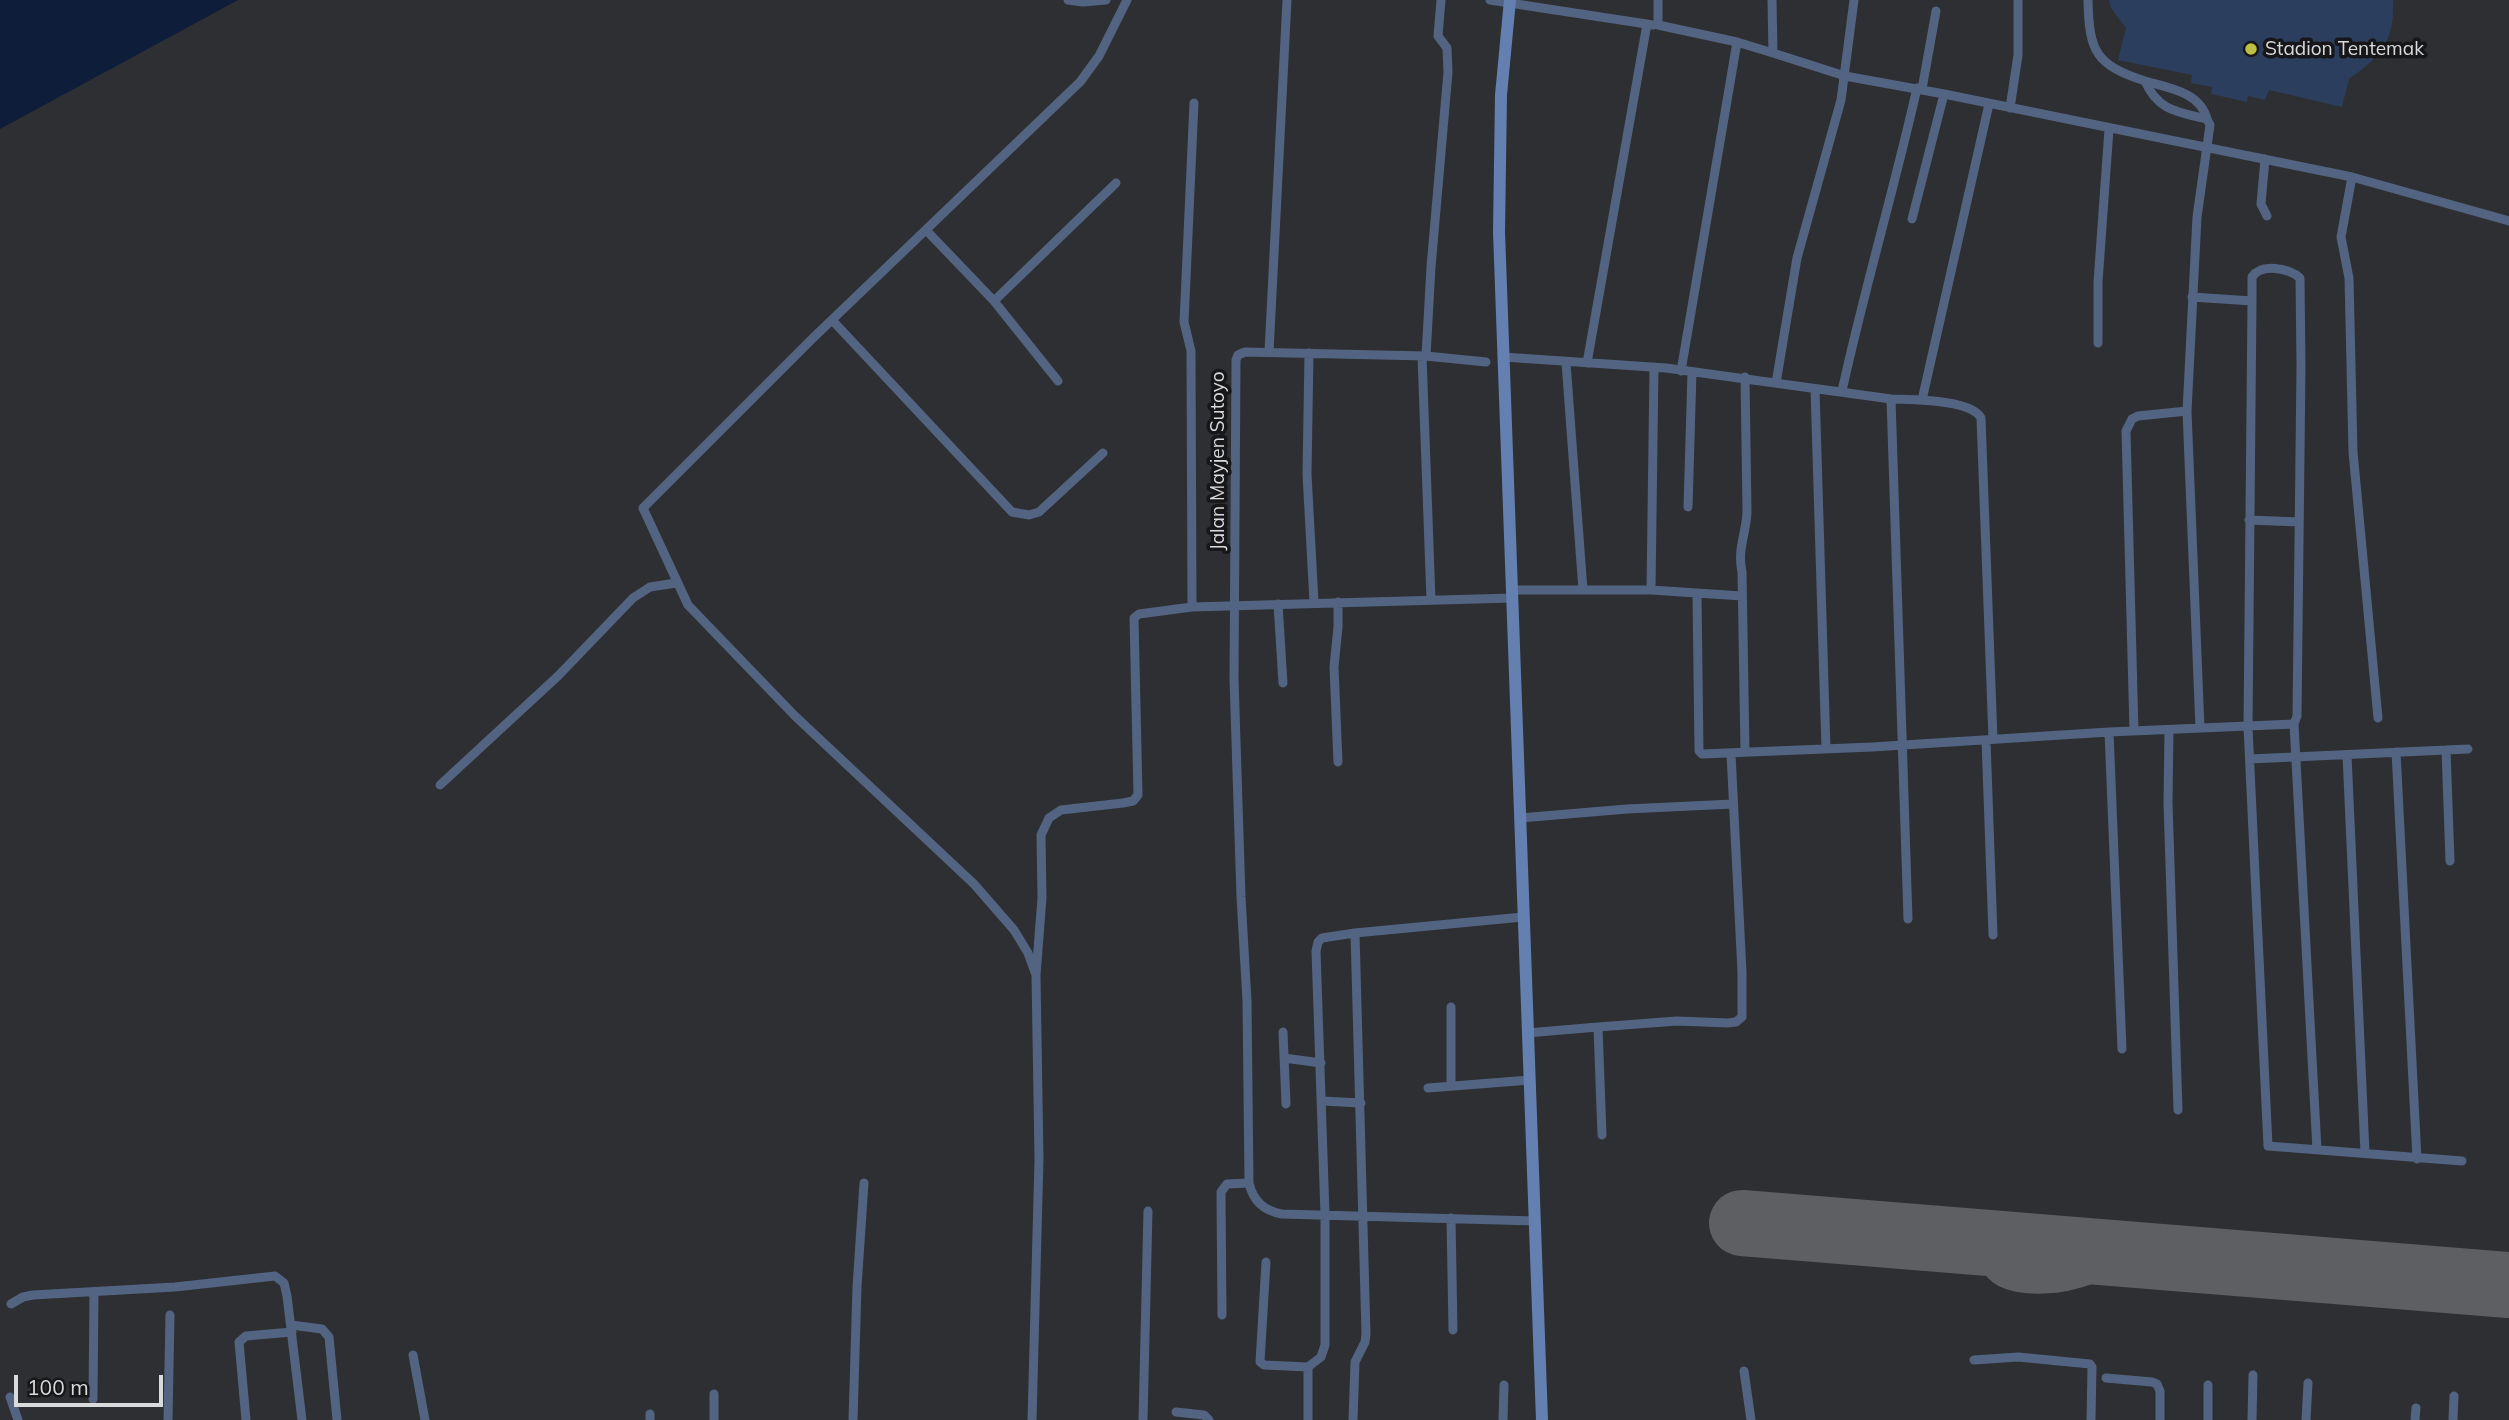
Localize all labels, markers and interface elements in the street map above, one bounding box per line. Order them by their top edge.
place label: Stadion Tentemak [2265,38,2424,60]
marker: Stadion Tentemak [2243,41,2259,57]
street label: Jalan Mayjen Sutoyo [1207,371,1229,551]
scale bar [18,1360,166,1404]
text: 100 m [27,1374,89,1400]

